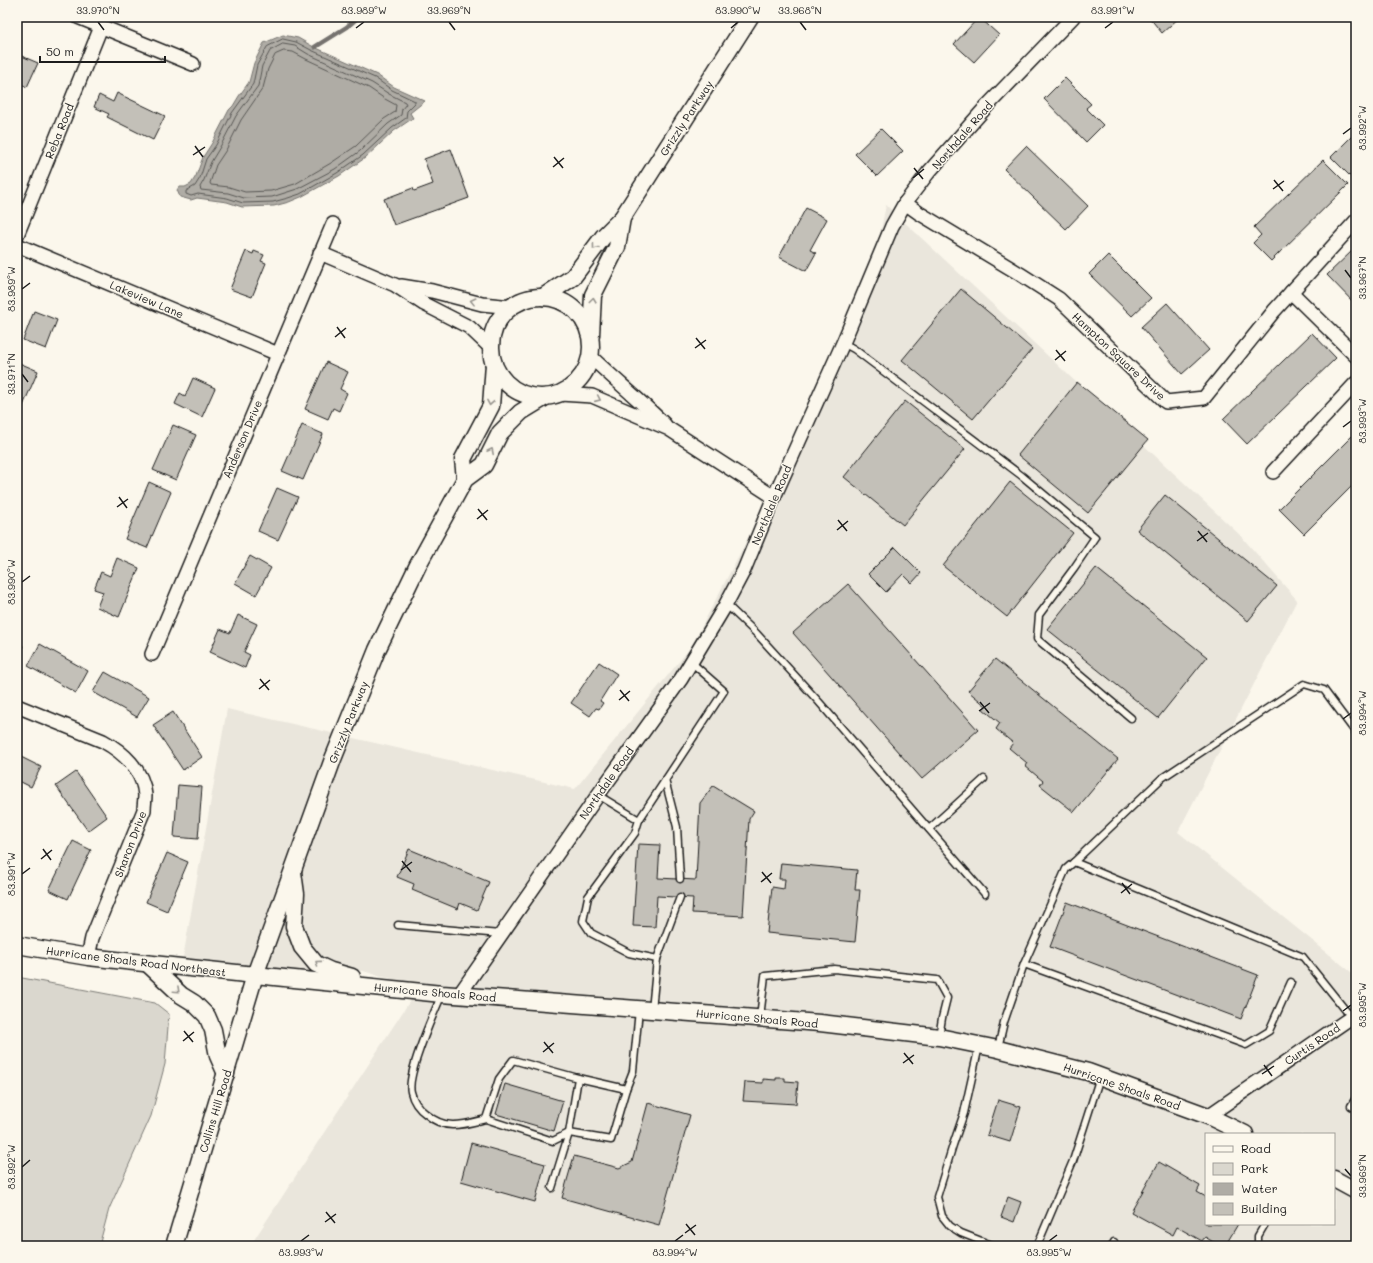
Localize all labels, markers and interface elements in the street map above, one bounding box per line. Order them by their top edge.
text: 33.970°N [76,3,120,17]
text: 83.989°W [341,3,387,17]
text: 33.969°N [427,3,471,17]
text: 83.990°W [715,3,761,17]
text: 33.968°N [778,3,822,17]
text: 83.991°W [1091,3,1135,17]
scale bar [40,38,165,64]
text: 50 m [46,43,74,59]
street label: Grizzly Parkway [656,77,716,159]
street label: Northdale Road [928,98,996,172]
street label: Reba Road [41,101,77,161]
text: 83.992°W [1355,105,1369,150]
one-way arrow [593,242,600,249]
text: 33.967°N [1355,256,1369,300]
text: 83.989°W [4,266,18,312]
street label: Lakeview Lane [108,277,186,321]
one-way arrow [589,297,598,303]
one-way arrow [470,298,476,306]
street label: Hampton Square Drive [1069,309,1169,403]
text: 33.971°N [4,353,18,395]
one-way arrow [594,394,602,402]
street label: Anderson Drive [219,397,265,480]
text: 83.993°W [1355,398,1369,444]
one-way arrow [486,399,495,406]
one-way arrow [486,448,494,456]
street label: Northdale Road [747,463,795,547]
text: 83.990°W [4,559,18,605]
street label: Grizzly Parkway [325,678,371,765]
text: 83.994°W [1355,690,1369,736]
street label: Northdale Road [575,744,637,822]
street label: Sharon Drive [110,808,150,879]
text: 83.991°W [4,852,18,896]
street label: Hurricane Shoals Road Northeast [45,943,227,980]
one-way arrow [315,961,322,968]
street label: Hurricane Shoals Road [373,979,497,1005]
text: 83.995°W [1355,982,1369,1028]
one-way arrow [172,986,180,993]
street label: Hurricane Shoals Road [695,1005,819,1031]
street label: Curtis Road [1281,1020,1343,1068]
street label: Hurricane Shoals Road [1061,1059,1183,1113]
street label: Collins Hill Road [195,1068,235,1154]
legend [1205,1133,1335,1225]
text: Road [1241,1140,1271,1156]
text: 83.992°W [4,1144,18,1189]
text: 33.969°N [1355,1154,1369,1198]
text: Park [1241,1160,1268,1176]
text: Water [1241,1180,1278,1196]
text: Building [1241,1200,1287,1216]
text: 83.993°W [278,1245,324,1259]
text: 83.994°W [652,1245,698,1259]
text: 83.995°W [1026,1245,1072,1259]

